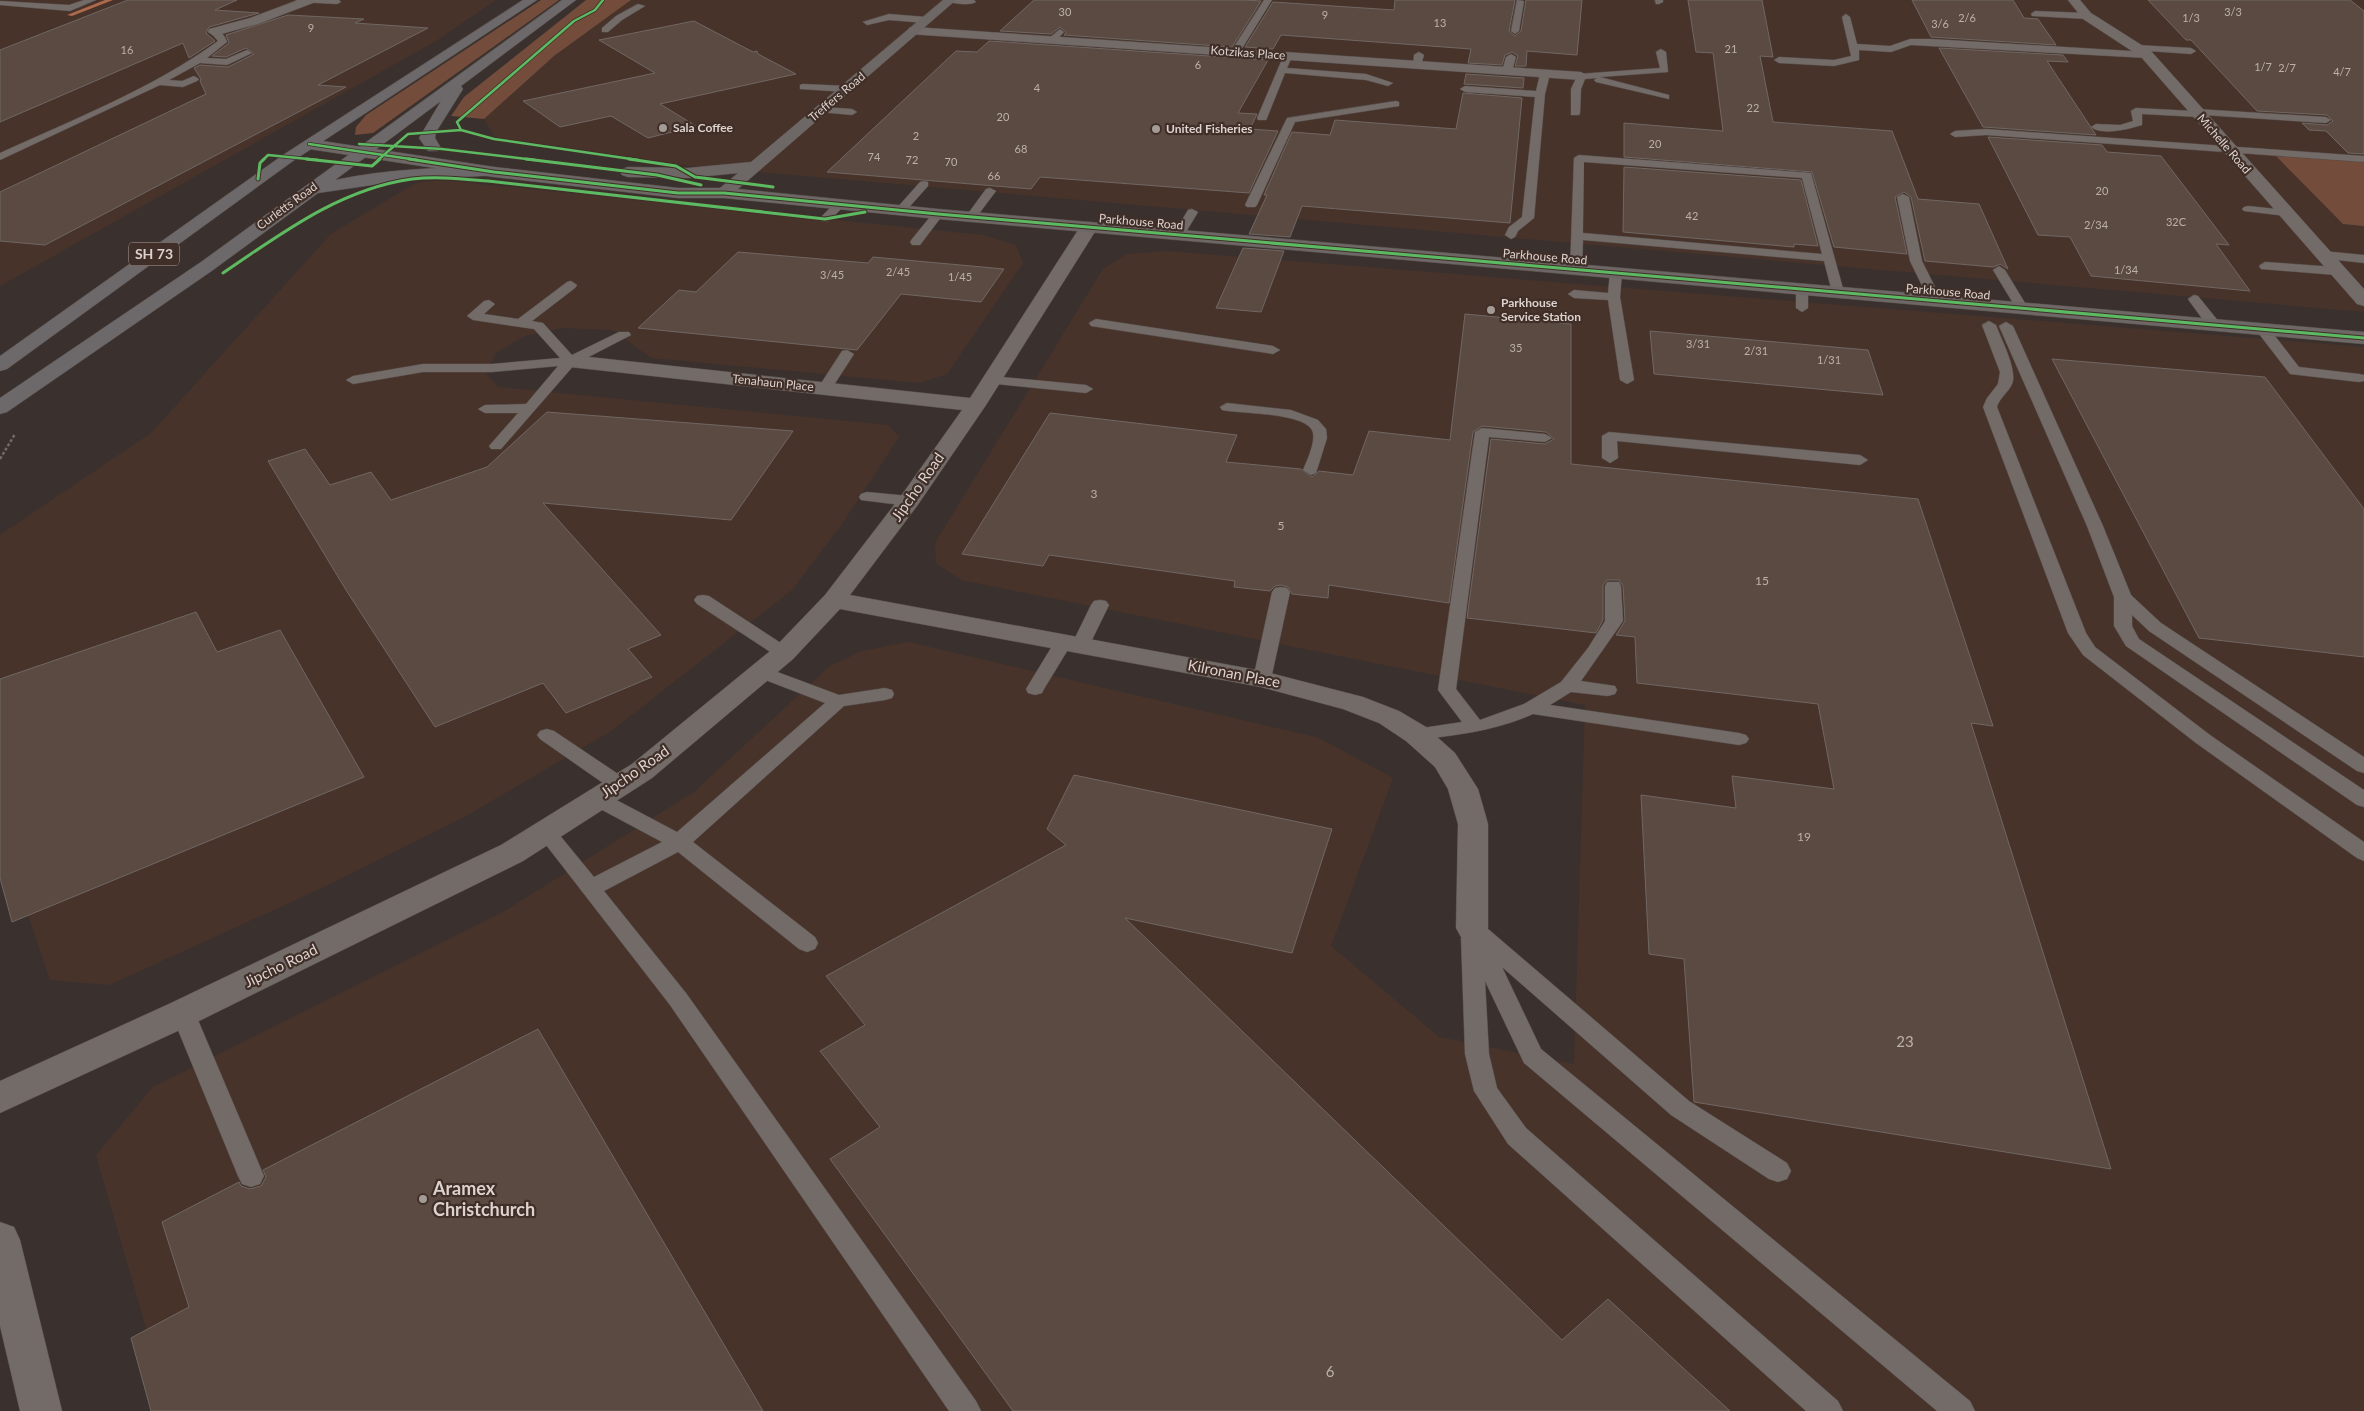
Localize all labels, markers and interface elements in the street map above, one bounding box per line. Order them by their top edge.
house number: 30 [1059,5,1072,18]
house number: 3/3 [2224,5,2242,18]
house number: 9 [1322,8,1328,21]
house number: 2/6 [1958,11,1976,24]
house number: 1/3 [2182,11,2200,24]
house number: 13 [1434,16,1446,29]
house number: 3/6 [1931,17,1949,30]
house number: 9 [308,21,314,34]
street label: Kotzikas Place [1210,42,1286,63]
house number: 21 [1725,42,1737,55]
house number: 16 [121,43,133,56]
house number: 6 [1195,58,1201,71]
house number: 1/7 [2254,60,2272,73]
house number: 2/7 [2278,61,2296,74]
house number: 4/7 [2333,65,2351,78]
street label: Treffers Road [805,69,868,125]
house number: 4 [1034,81,1041,94]
house number: 22 [1747,101,1759,114]
house number: 20 [997,110,1010,123]
street label: Michelle Road [2194,111,2254,177]
place label: Sala Coffee [673,120,734,135]
place label: United Fisheries [1166,121,1253,136]
marker: Sala Coffee [657,122,669,134]
marker: United Fisheries [1150,123,1162,135]
house number: 2 [913,129,919,142]
house number: 20 [1649,137,1662,150]
house number: 68 [1015,142,1027,155]
house number: 74 [868,150,881,163]
house number: 72 [906,153,918,166]
house number: 70 [945,155,958,168]
house number: 66 [988,169,1000,182]
street label: Curletts Road [254,179,320,233]
house number: 20 [2096,184,2109,197]
house number: 42 [1686,209,1698,222]
street label: Parkhouse Road [1098,210,1184,233]
house number: 32C [2166,215,2187,228]
house number: 2/34 [2084,218,2109,231]
road number: SH 73 [129,242,179,266]
street label: Parkhouse Road [1502,245,1588,268]
house number: 1/34 [2114,263,2139,276]
house number: 2/45 [886,265,910,278]
house number: 3/45 [820,268,844,281]
house number: 1/45 [948,270,972,283]
street label: Parkhouse Road [1905,280,1991,303]
place label: Parkhouse Service Station [1501,295,1581,324]
marker: Parkhouse Service Station [1485,304,1497,316]
house number: 3/31 [1686,337,1710,350]
house number: 35 [1510,341,1522,354]
house number: 2/31 [1744,344,1768,357]
house number: 1/31 [1817,353,1841,366]
street label: Tenahaun Place [732,371,814,394]
street label: Jipcho Road [887,449,947,524]
house number: 3 [1091,486,1098,501]
house number: 5 [1278,518,1285,533]
house number: 15 [1755,573,1769,588]
street label: Kilronan Place [1186,655,1282,691]
street label: Jipcho Road [597,741,672,801]
house number: 19 [1797,829,1811,844]
street label: Jipcho Road [241,940,320,991]
house number: 23 [1896,1032,1914,1050]
place label: Aramex Christchurch [432,1177,535,1220]
marker: Aramex Christchurch [417,1193,429,1205]
house number: 6 [1326,1362,1335,1380]

